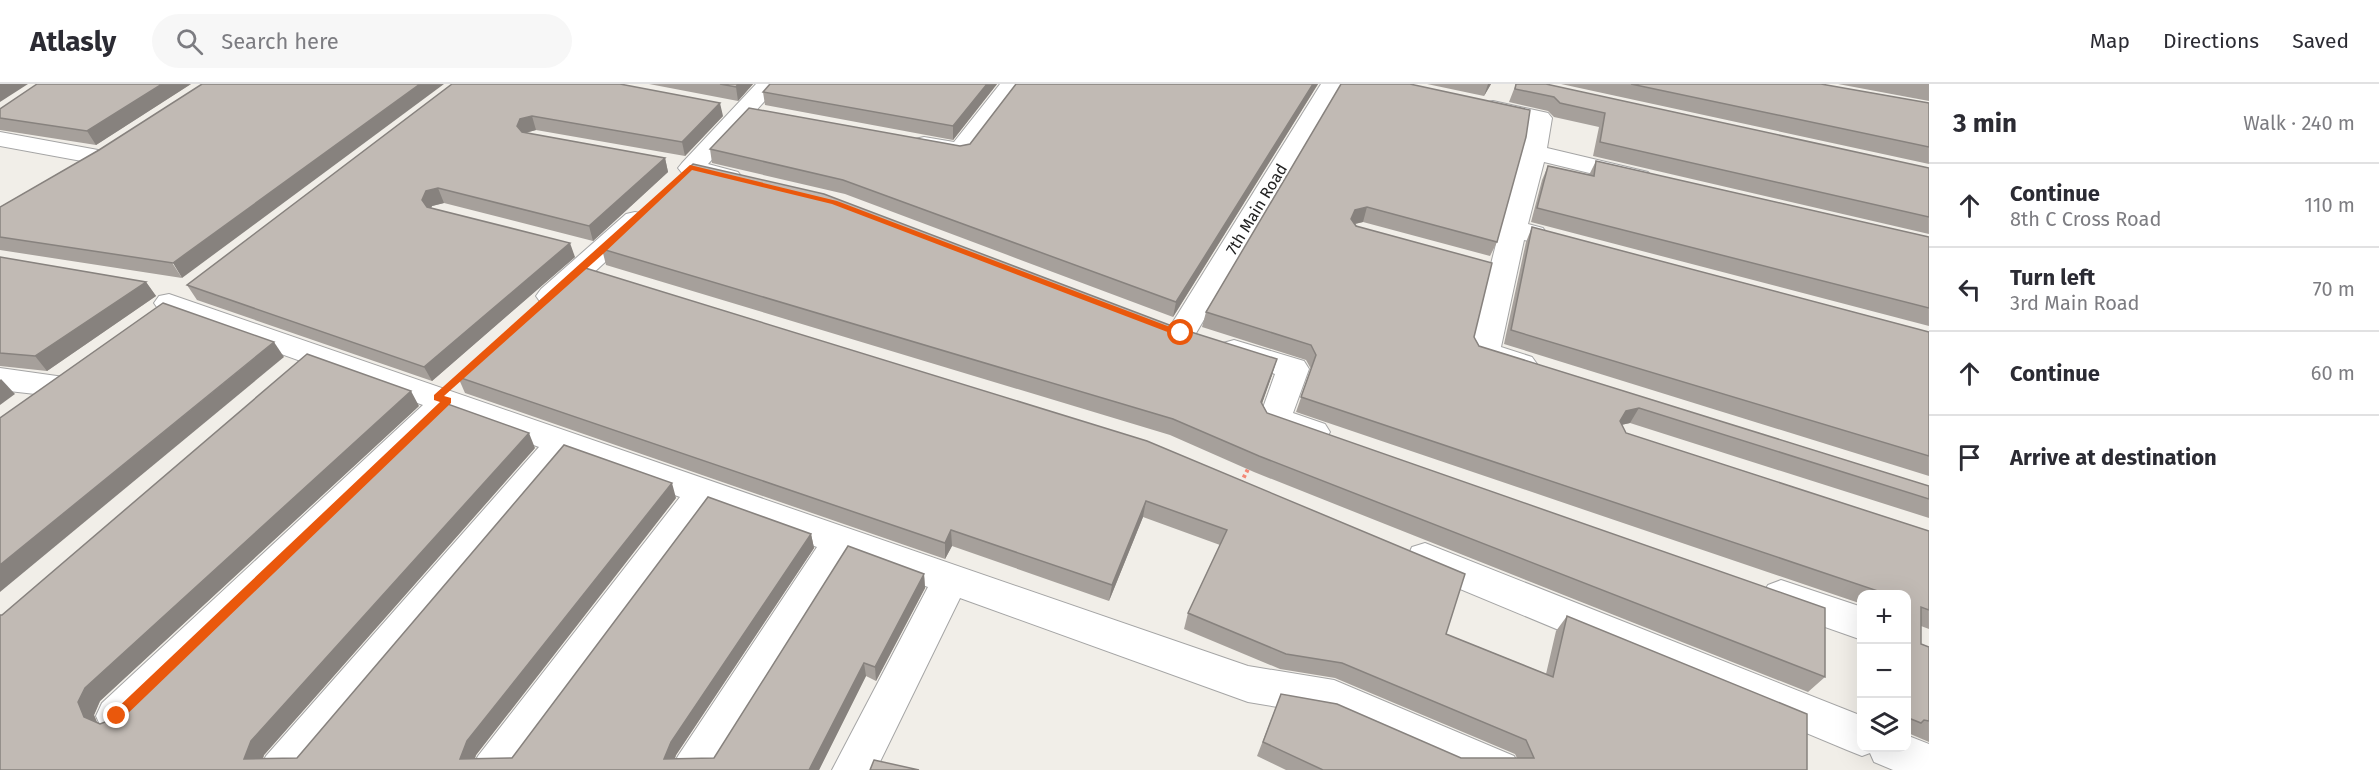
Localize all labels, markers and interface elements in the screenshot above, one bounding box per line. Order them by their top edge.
search box [152,14,572,68]
text: Atlasly [30,25,116,58]
icon: search [173,25,206,58]
text: Search here [221,28,339,55]
text: Map [2090,28,2130,54]
text: Directions [2163,28,2259,54]
text: Saved [2292,28,2349,54]
text: 3 min [1953,108,2017,139]
text: Walk · 240 m [2243,111,2355,135]
street label: 7th Main Road [1222,160,1291,258]
text: Continue [2010,180,2100,207]
icon: ahead [1953,189,1986,222]
text: 110 m [2304,193,2355,217]
text: 8th C Cross Road [2010,207,2161,231]
text: Turn left [2010,264,2095,291]
icon: left [1953,273,1986,306]
text: 70 m [2313,277,2355,301]
text: 3rd Main Road [2010,291,2140,315]
route start [1167,319,1193,345]
icon: ahead [1953,357,1986,390]
text: Continue [2010,360,2100,387]
text: 60 m [2311,361,2355,385]
icon: arrive [1953,441,1986,474]
text: Arrive at destination [2010,444,2217,471]
map controls [1857,590,1911,752]
button: + [1857,590,1911,644]
button: − [1857,644,1911,698]
button: layers [1857,698,1911,752]
route end [103,702,129,728]

